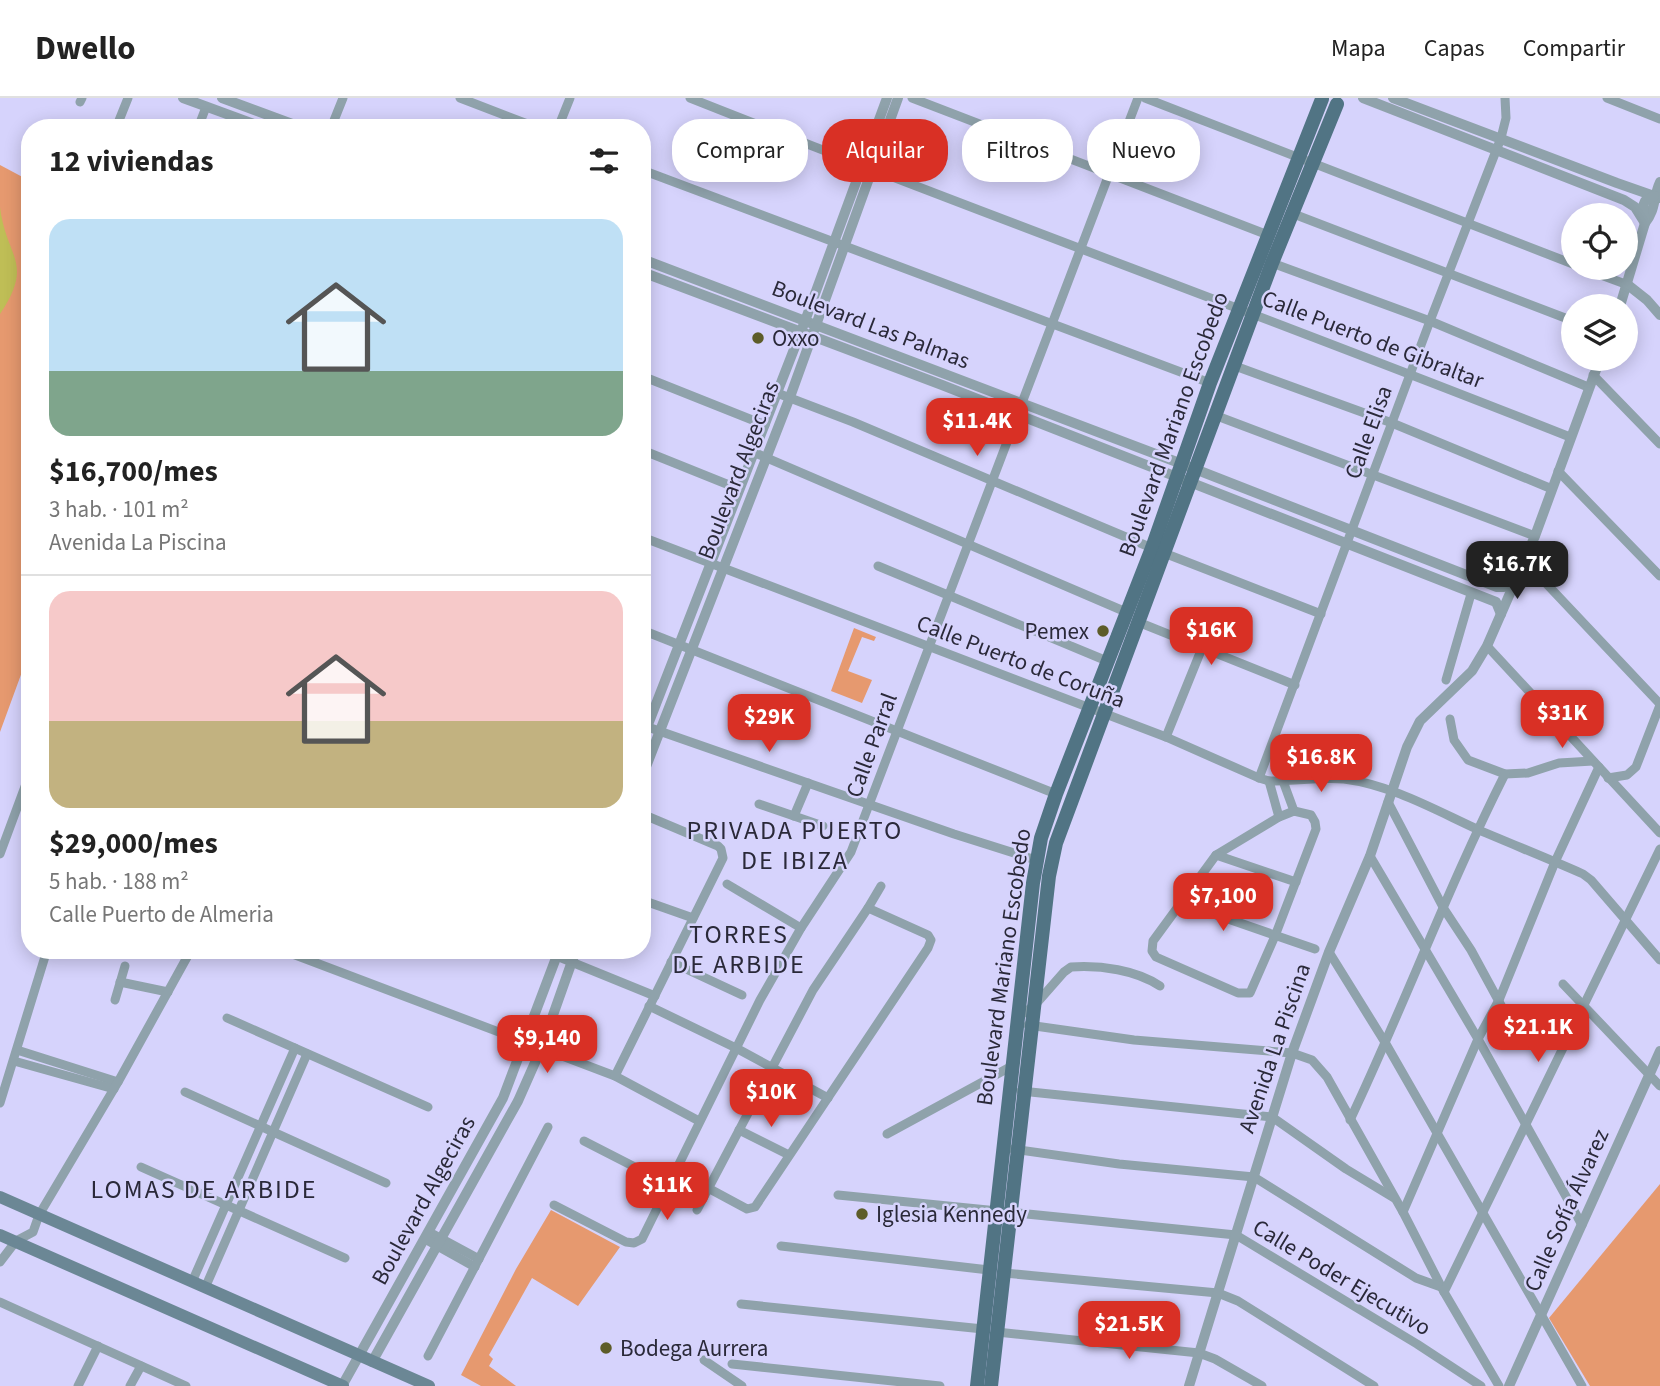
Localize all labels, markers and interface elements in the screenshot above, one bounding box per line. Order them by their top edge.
text: Dwello [35,25,136,72]
text: Mapa [1331,31,1386,66]
text: Capas [1424,31,1485,66]
text: Compartir [1523,31,1625,66]
chip: Comprar [672,119,808,182]
chip: Alquilar [822,119,948,182]
chip: Filtros [962,119,1073,182]
chip: Nuevo [1087,119,1200,182]
text: 12 viviendas [49,140,214,183]
icon: filters [585,142,623,180]
map controls [1561,203,1638,371]
button: locate [1561,203,1638,280]
icon: home [273,264,399,390]
street label: Boulevard Las Palmas [767,271,975,377]
street label: Calle Puerto de Gibraltar [1257,282,1489,397]
street label: Boulevard Mariano Escobedo [1110,287,1237,561]
button: layers [1561,294,1638,371]
place label: Oxxo [772,322,820,355]
marker: Oxxo [750,330,766,346]
street label: Boulevard Algeciras [689,376,788,564]
street label: Calle Elisa [1336,381,1401,484]
pin: $11.4K [920,398,1034,458]
text: $11.4K [942,404,1012,437]
text: $16,700/mes [49,450,218,493]
text: 3 hab. · 101 m² [49,493,189,526]
text: Avenida La Piscina [49,526,227,559]
pin: $16.7K [1460,542,1574,601]
text: $16.7K [1482,547,1552,580]
street label: Calle Puerto de Coruña [912,606,1130,716]
pin: $16K [1170,608,1252,667]
text: $16K [1186,613,1236,646]
place label: Pemex [1025,615,1089,648]
marker: Pemex [1095,623,1111,639]
icon: home [273,636,399,762]
street label: Calle Parral [837,688,906,802]
pin: $31K [1521,690,1603,750]
pin: $29K [728,694,810,754]
text: $31K [1537,696,1587,729]
text: $29K [744,700,794,733]
pin: $16.8K [1264,734,1378,794]
text: $16.8K [1286,740,1356,773]
district label: PRIVADA PUERTO DE IBIZA [687,812,903,879]
text: $29,000/mes [49,822,218,865]
street label: Boulevard Mariano Escobedo [968,826,1039,1108]
text: 5 hab. · 188 m² [49,865,189,898]
pin: $7,100 [1166,874,1280,933]
text: $7,100 [1189,879,1257,912]
text: Calle Puerto de Almeria [49,898,274,931]
district label: TORRES DE ARBIDE [672,916,806,983]
street label: Avenida La Piscina [1230,959,1319,1137]
pin: $21.1K [1481,1004,1595,1064]
text: $21.1K [1503,1010,1573,1043]
pin: $9,140 [490,1016,604,1075]
text: $9,140 [513,1021,581,1054]
pin: $10K [730,1070,812,1129]
text: $10K [746,1075,796,1108]
street label: Boulevard Algeciras [363,1110,484,1291]
street label: Calle Sofía Álvarez [1516,1123,1617,1297]
pin: $11K [626,1162,708,1222]
text: $11K [642,1168,692,1201]
district label: LOMAS DE ARBIDE [91,1171,317,1208]
place label: Iglesia Kennedy [876,1198,1027,1231]
marker: Iglesia Kennedy [854,1206,870,1222]
street label: Calle Poder Ejecutivo [1246,1211,1437,1344]
pin: $21.5K [1072,1302,1186,1361]
text: $21.5K [1094,1307,1164,1340]
place label: Bodega Aurrera [620,1332,768,1365]
marker: Bodega Aurrera [598,1340,614,1356]

